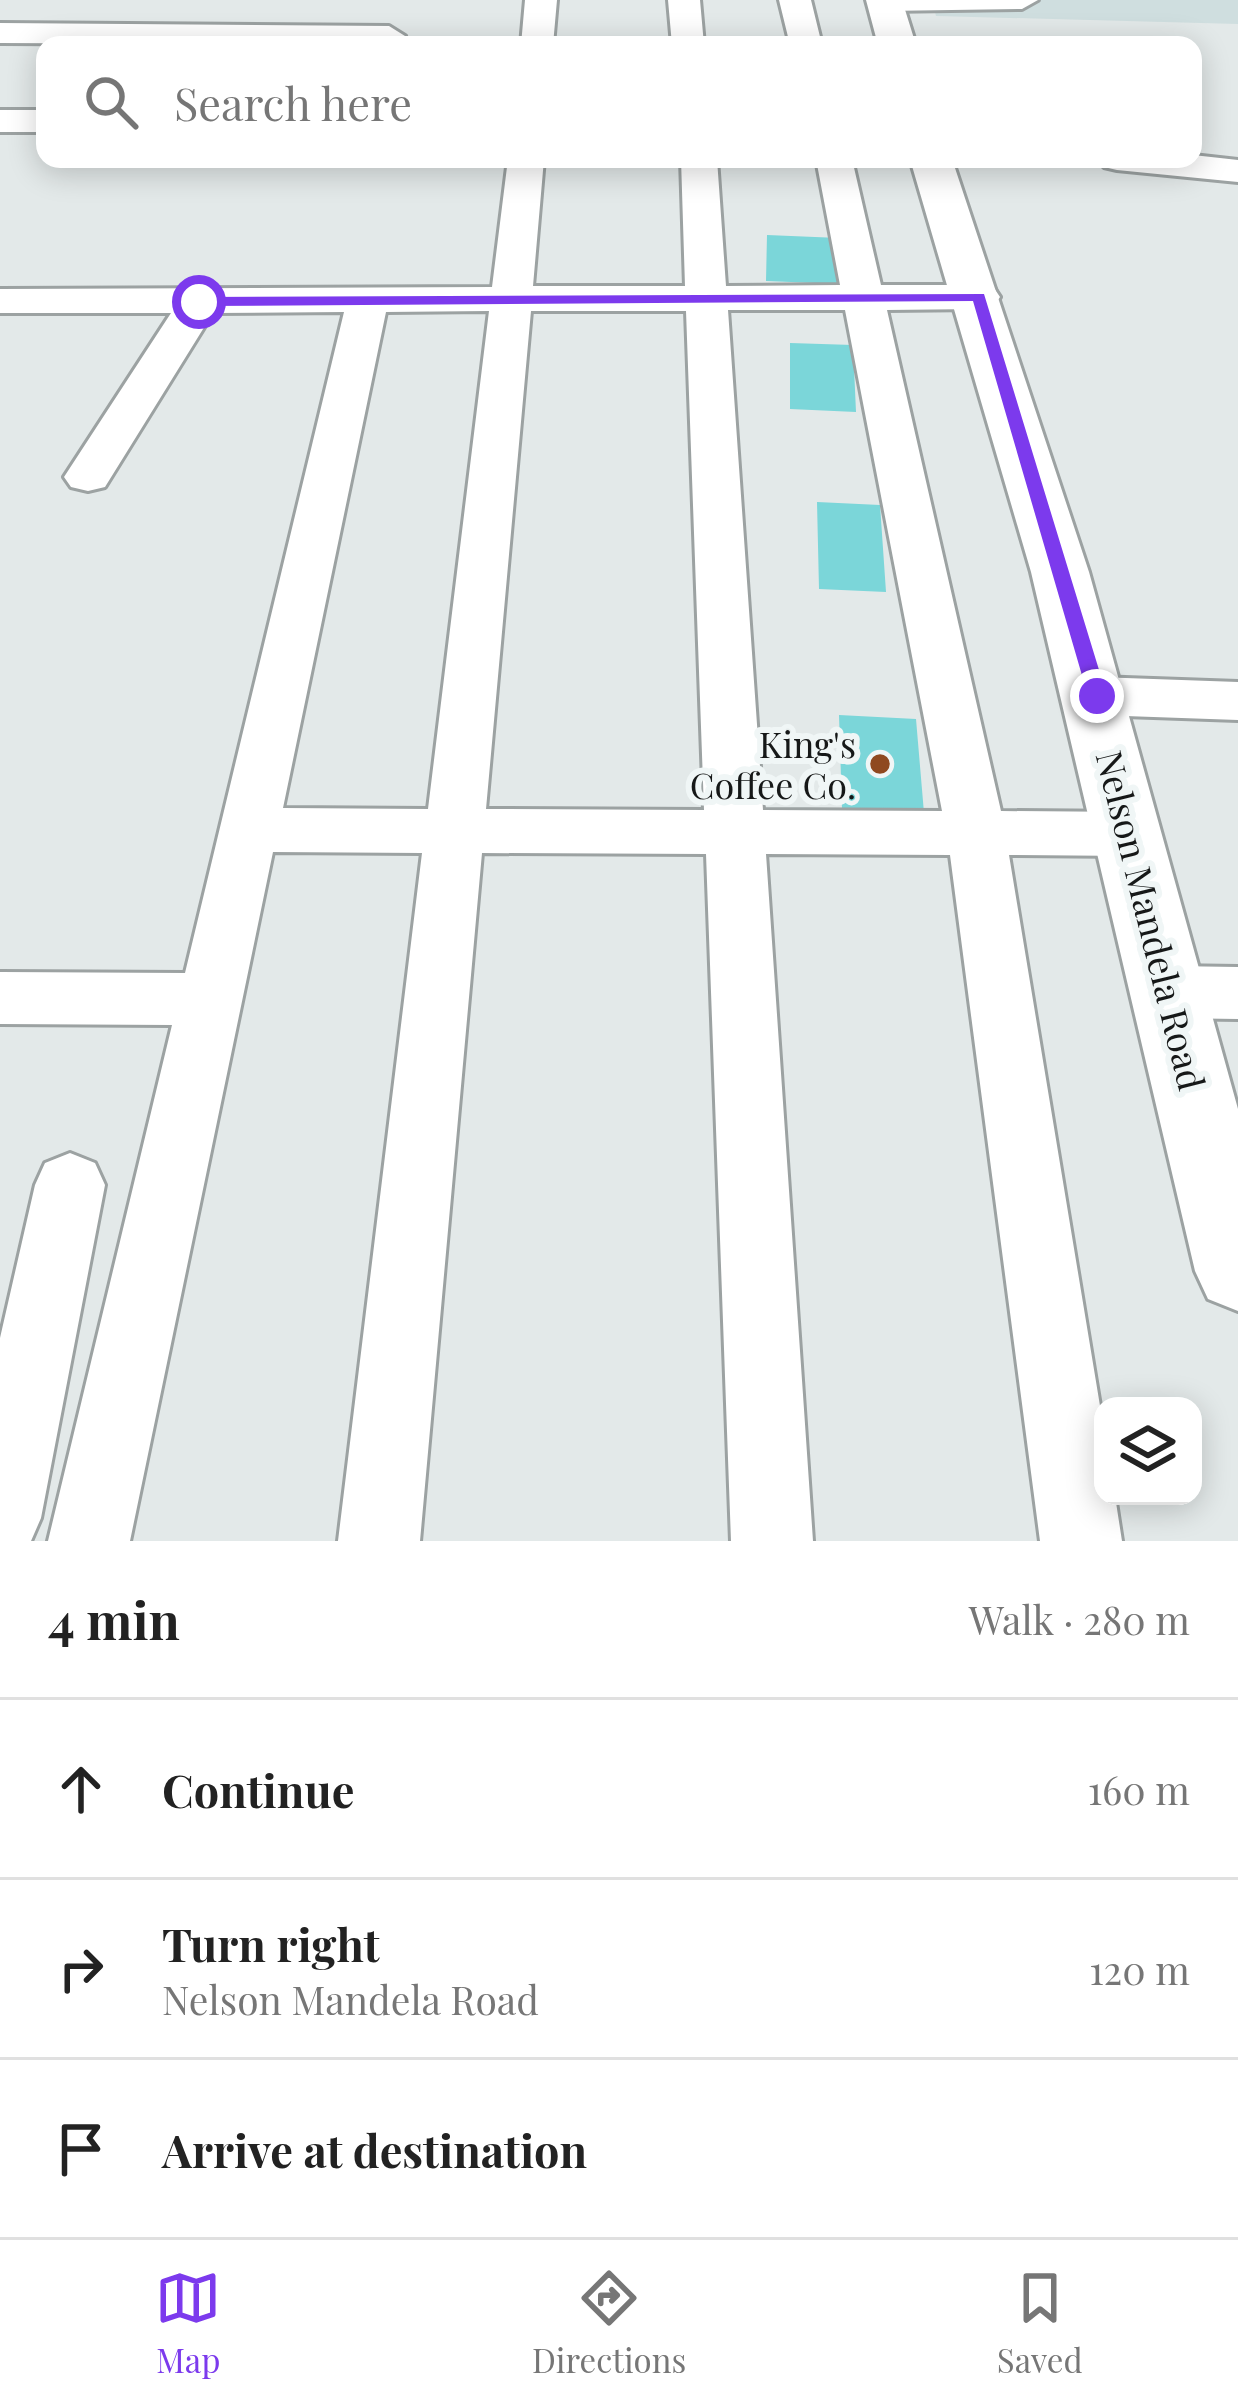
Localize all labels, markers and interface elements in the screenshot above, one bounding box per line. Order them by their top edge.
search box [36,36,1202,168]
icon: search [78,69,144,135]
text: Search here [174,72,412,132]
route start [172,275,226,329]
route end [1070,669,1124,723]
place label: King's Coffee Co. [690,719,856,808]
street label: Nelson Mandela Road [1087,745,1217,1095]
marker: King's Coffee Co. [867,751,893,777]
map controls [1094,1397,1202,1505]
button: layers [1094,1397,1202,1505]
text: 4 min [48,1585,180,1653]
text: Walk · 280 m [969,1593,1190,1645]
icon: ahead [48,1756,114,1822]
text: Continue [162,1759,354,1819]
text: 160 m [1088,1763,1190,1815]
text: Turn right [162,1913,380,1973]
icon: right [48,1936,114,2002]
text: 120 m [1089,1943,1190,1995]
text: Nelson Mandela Road [162,1973,539,2025]
icon: arrive [48,2116,114,2182]
text: Arrive at destination [162,2119,587,2179]
tab: Map [155,2265,221,2381]
tab: Directions [532,2265,686,2381]
tab: Saved [997,2265,1083,2381]

